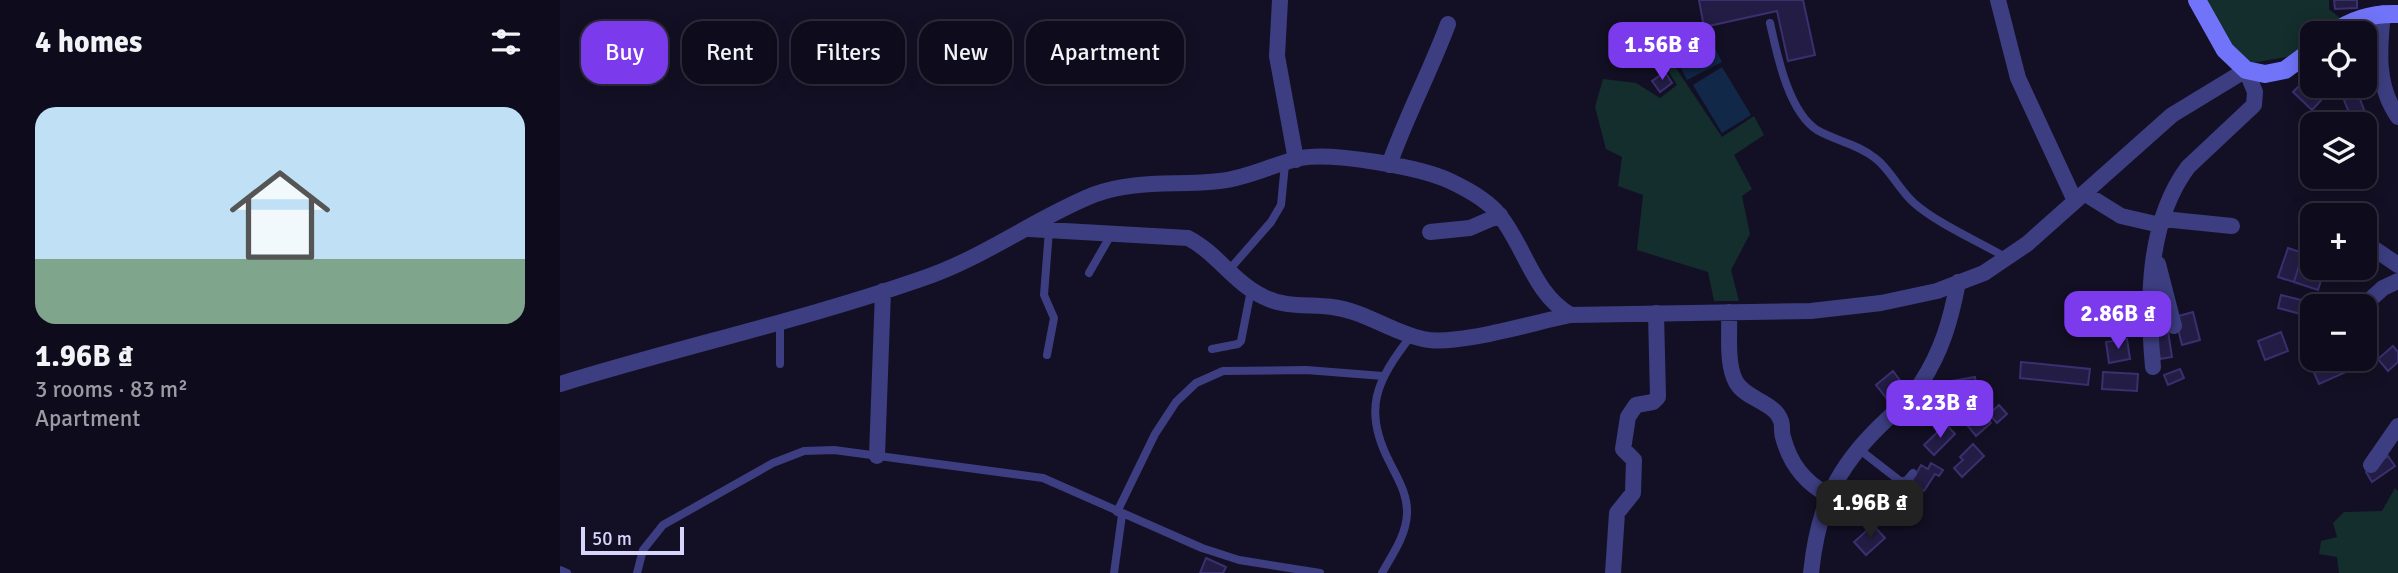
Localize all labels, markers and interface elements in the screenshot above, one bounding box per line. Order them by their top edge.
chip: Buy [581,21,668,84]
chip: Rent [682,21,777,84]
chip: Filters [791,21,905,84]
chip: New [919,21,1012,84]
chip: Apartment [1026,21,1184,84]
map controls [2300,21,2377,371]
button: locate [2300,21,2377,98]
pin: 1.56B ₫ [1597,22,1727,82]
icon: filters [487,23,525,61]
text: 4 homes [35,24,142,61]
text: 1.56B ₫ [1624,30,1700,59]
button: layers [2300,112,2377,189]
icon: home [217,152,343,278]
button: + [2300,203,2377,280]
pin: 2.86B ₫ [2053,292,2183,351]
button: − [2300,294,2377,371]
text: 2.86B ₫ [2080,299,2156,328]
text: 1.96B ₫ [35,338,133,375]
text: 3 rooms · 83 m² [35,375,188,404]
pin: 3.23B ₫ [1875,380,2005,440]
text: 3.23B ₫ [1902,388,1978,417]
text: Apartment [35,404,140,433]
pin: 1.96B ₫ [1805,480,1935,540]
text: 1.96B ₫ [1832,488,1908,517]
scale bar [581,524,684,556]
text: 50 m [592,527,632,551]

